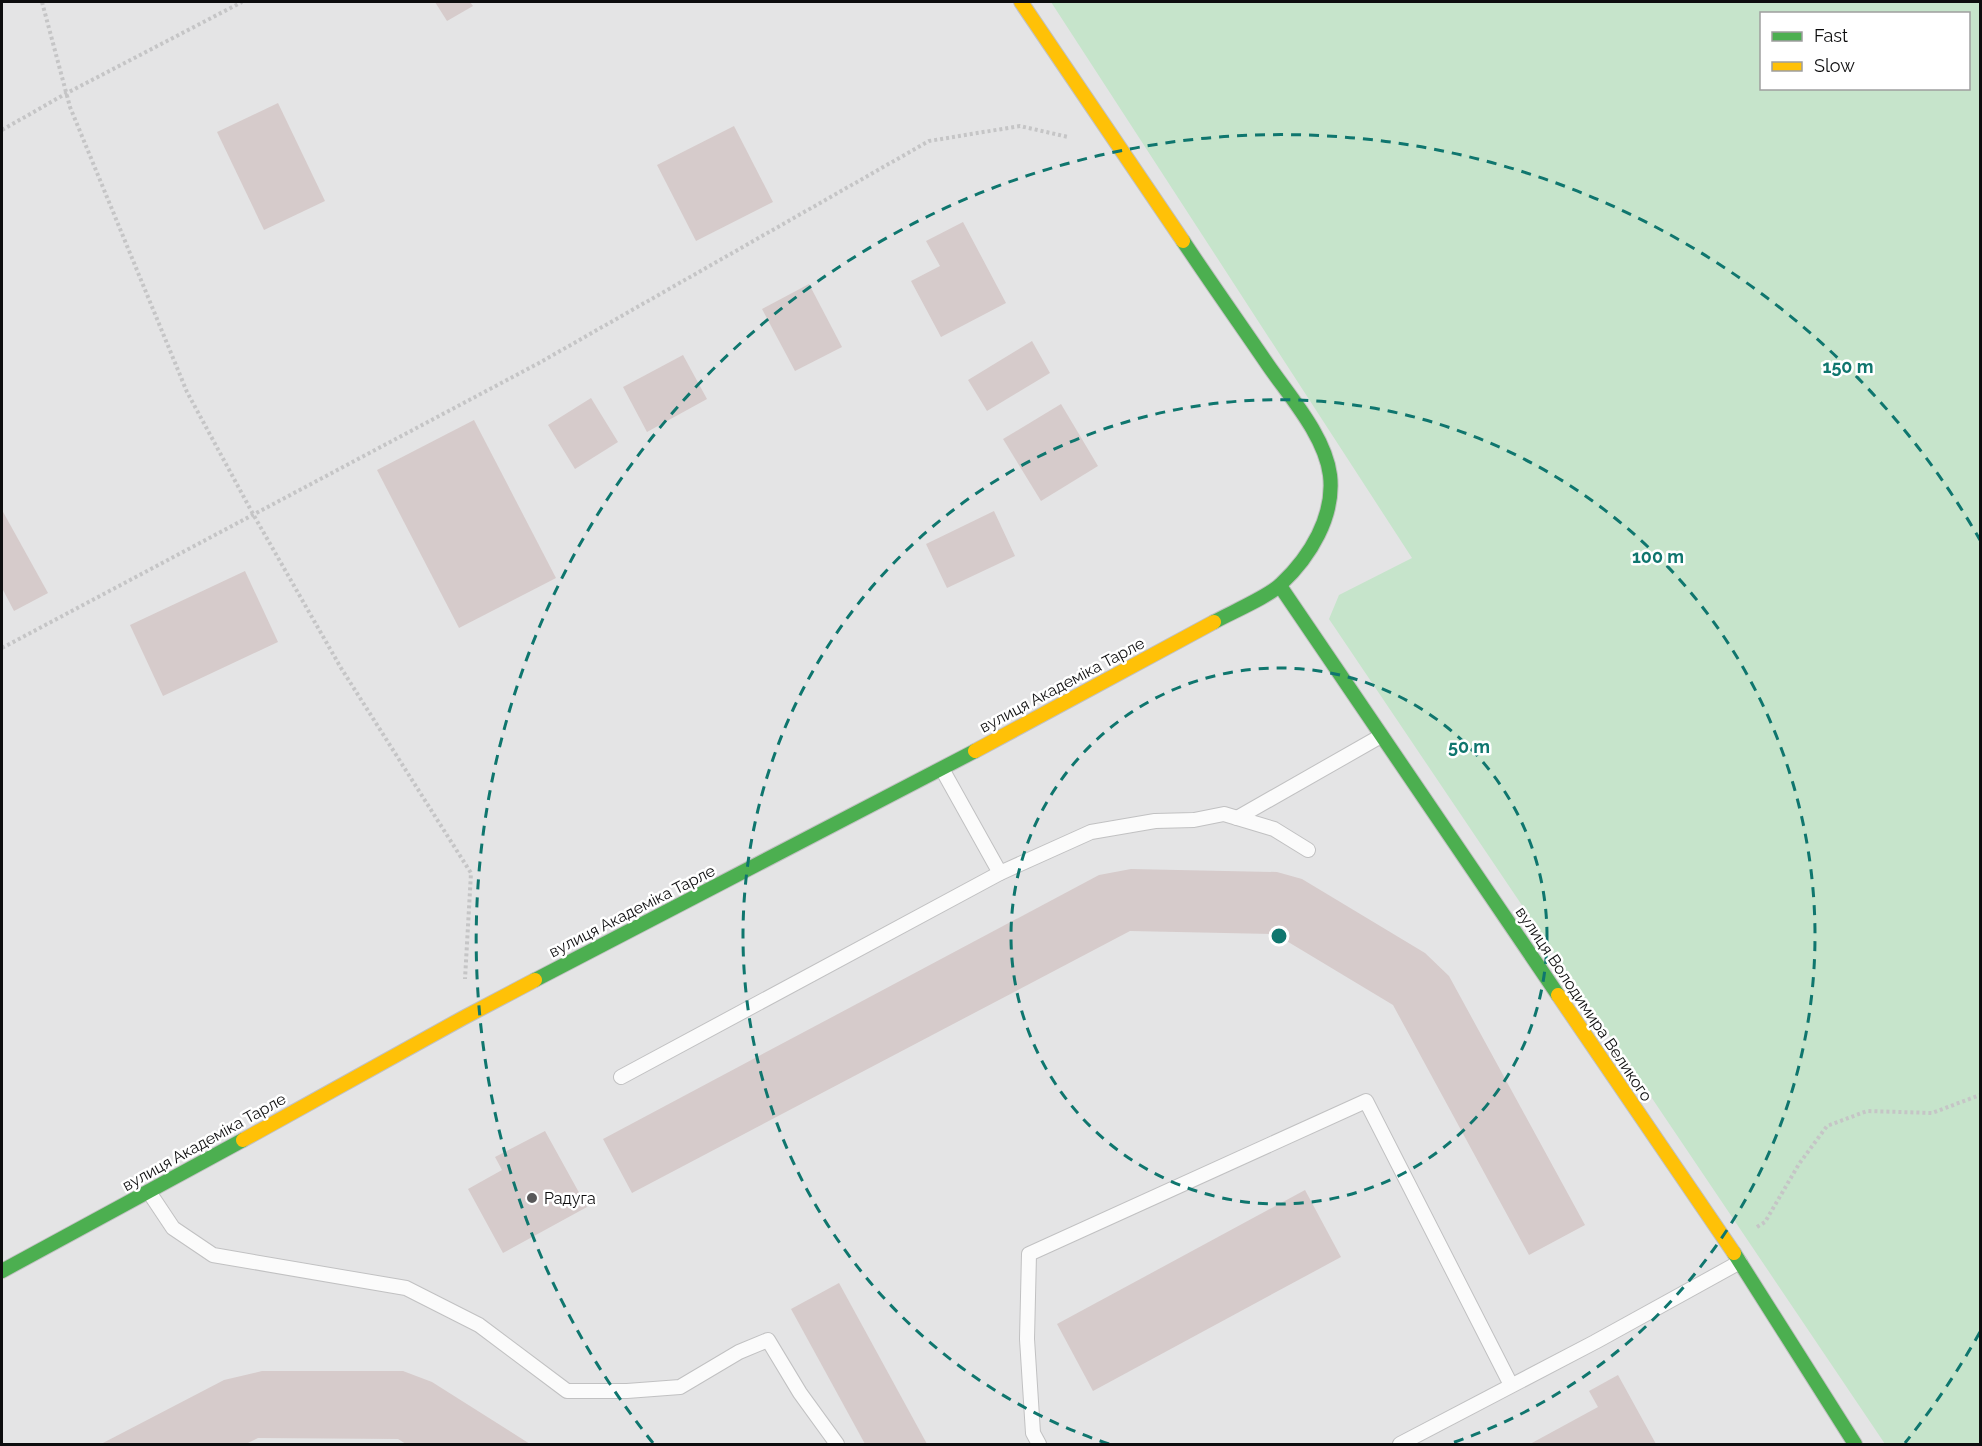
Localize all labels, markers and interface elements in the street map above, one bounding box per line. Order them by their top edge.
legend [1760,12,1970,90]
text: Fast [1814,25,1848,46]
text: Slow [1814,55,1855,76]
text: 150 m [1823,356,1874,377]
text: 100 m [1632,546,1684,567]
street label: вулиця Академіка Тарле [976,633,1148,737]
text: 50 m [1448,736,1490,757]
street label: вулиця Академіка Тарле [546,861,718,961]
street label: вулиця Володимира Великого [1512,903,1656,1105]
centre of rings [1269,926,1289,946]
street label: вулиця Академіка Тарле [119,1089,289,1195]
place label: Радуга [544,1189,596,1208]
marker: Радуга [525,1191,539,1205]

